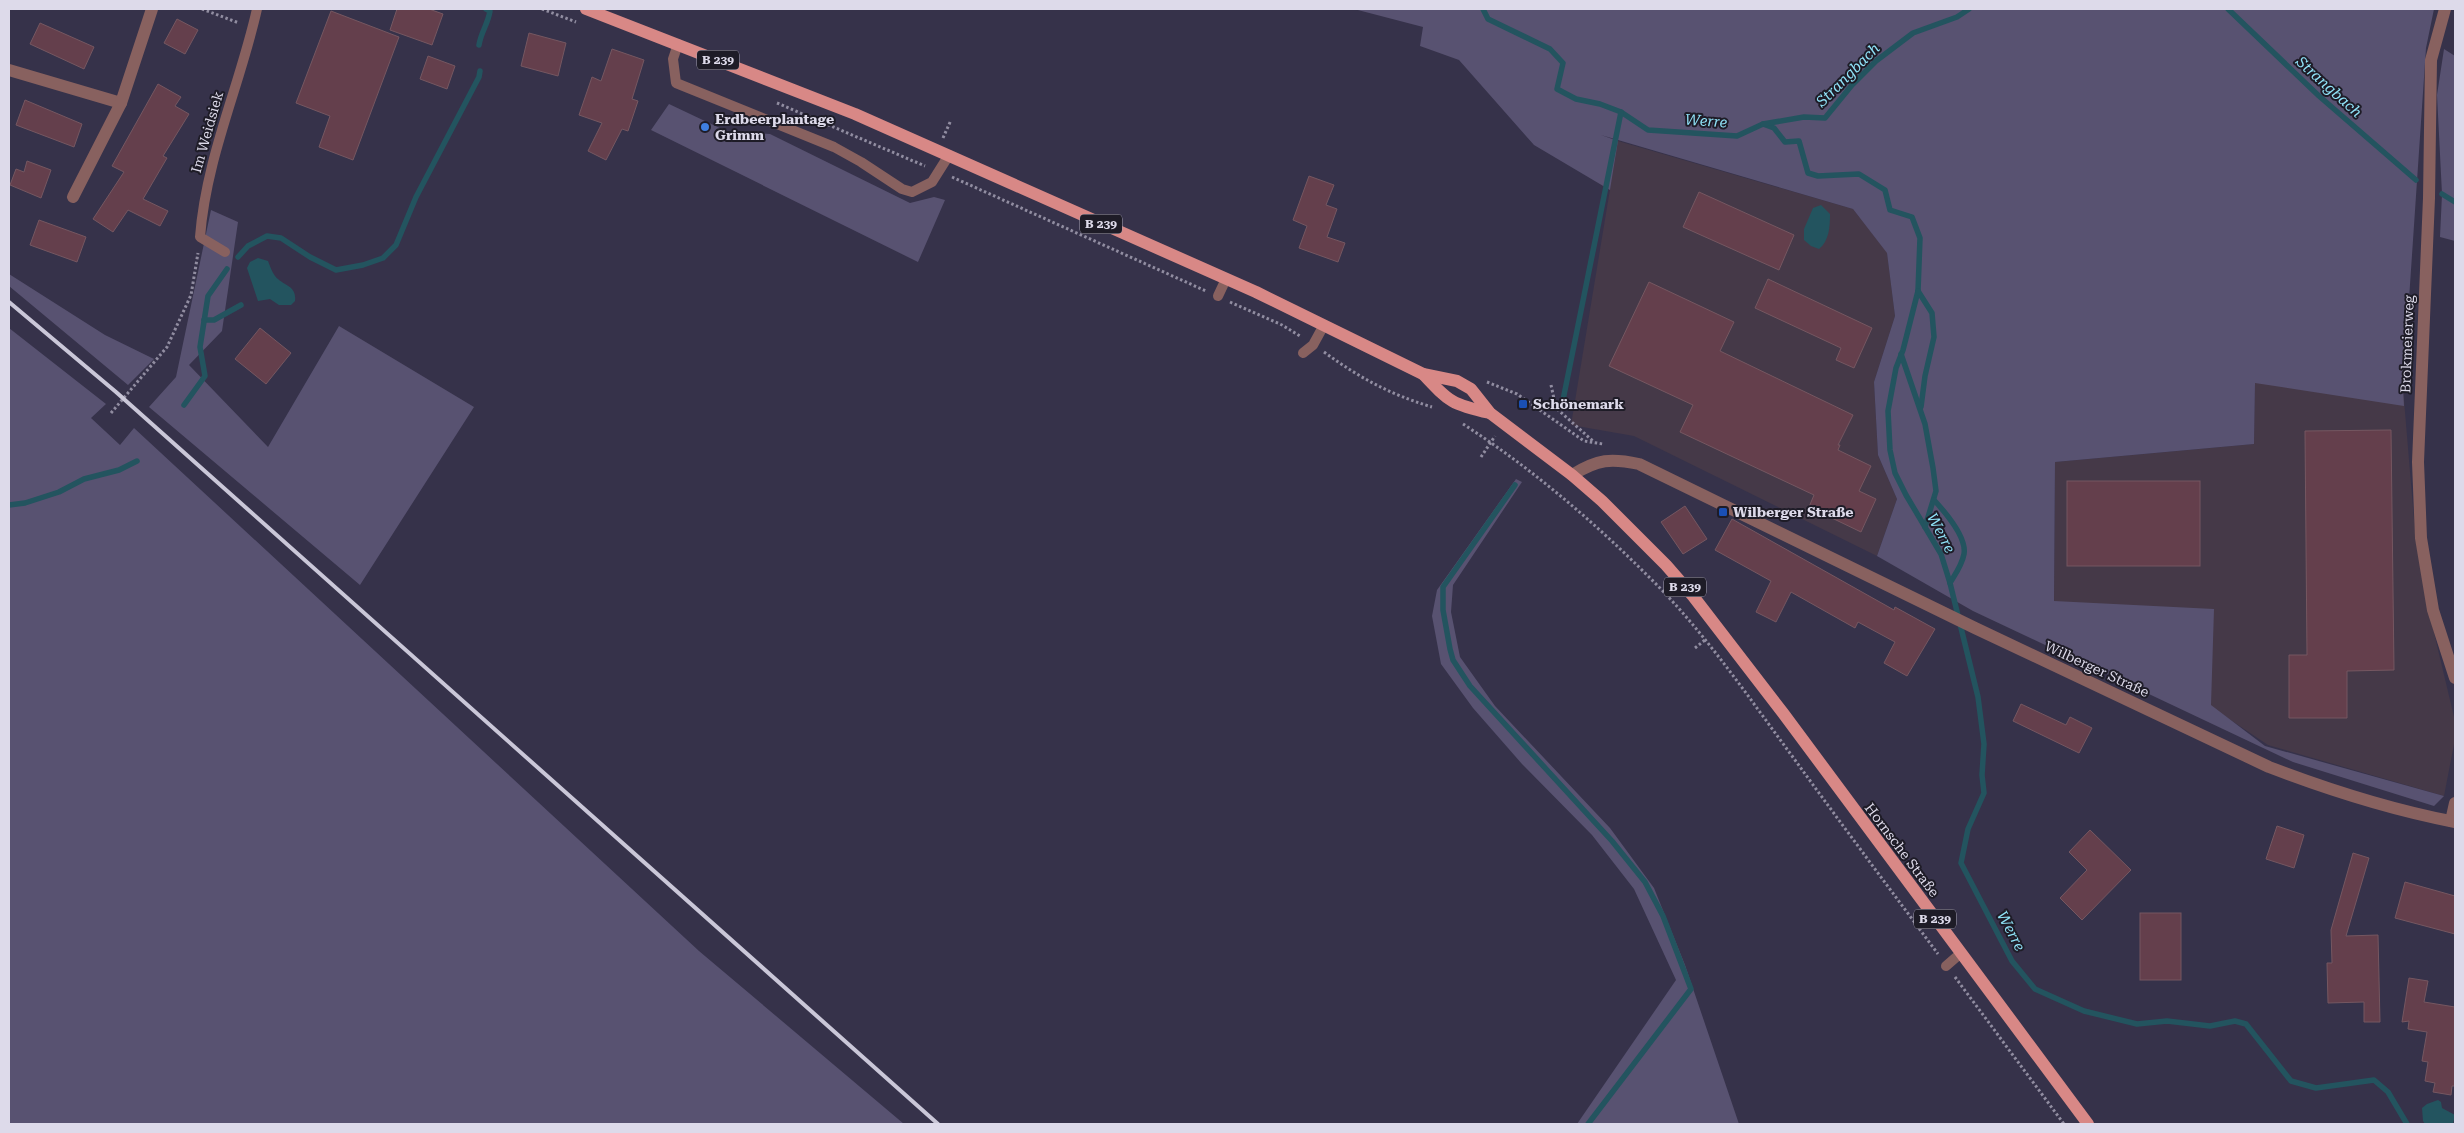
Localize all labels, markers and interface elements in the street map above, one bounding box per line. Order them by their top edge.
water label: Strangbach [1812,39,1884,111]
road number: B 239 [697,50,739,70]
water label: Strangbach [2292,52,2366,121]
street label: Im Weidsiek [188,89,226,175]
place label: Erdbeerplantage Grimm [715,111,834,143]
water label: Werre [1684,111,1728,131]
marker: Erdbeerplantage Grimm [699,121,711,133]
road number: B 239 [1080,214,1122,233]
street label: Brokmeierweg [2397,295,2417,393]
place label: Schönemark [1533,396,1624,412]
marker: Schönemark [1517,398,1529,410]
place label: Wilberger Straße [1733,504,1854,520]
marker: Wilberger Straße [1717,506,1729,518]
water label: Werre [1923,510,1959,556]
road number: B 239 [1664,578,1706,596]
street label: Wilberger Straße [2042,638,2152,700]
street label: Hornsche Straße [1862,800,1943,900]
water label: Werre [1993,908,2029,954]
road number: B 239 [1914,910,1956,929]

